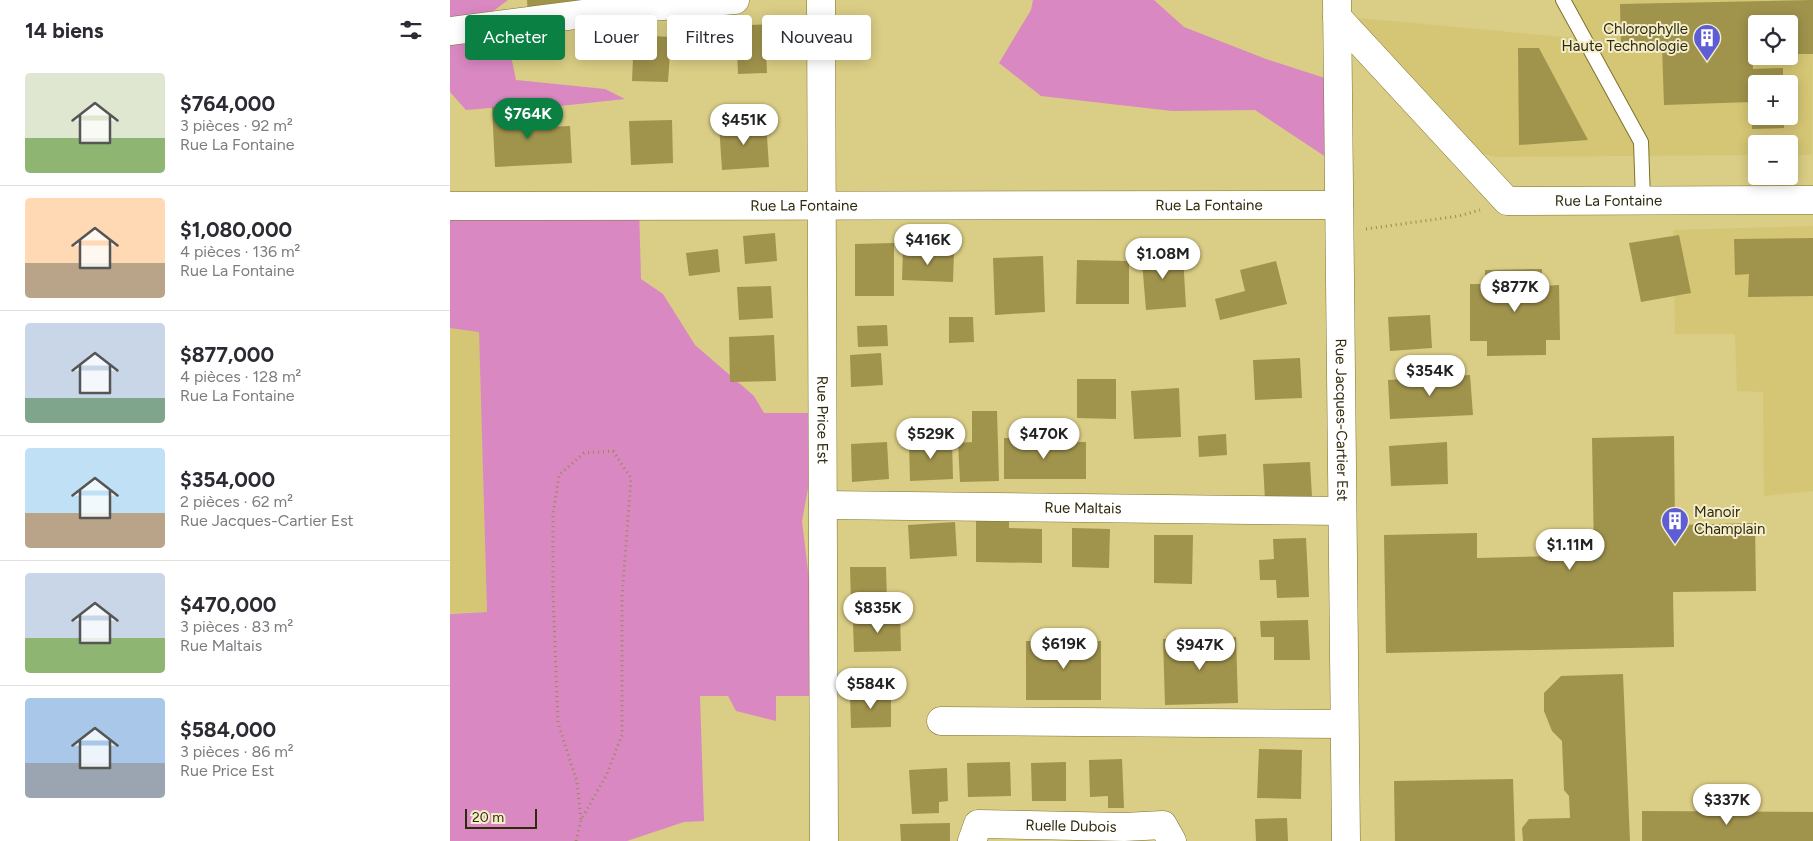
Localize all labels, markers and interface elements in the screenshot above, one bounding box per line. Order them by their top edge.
chip: Acheter [465,15,565,60]
chip: Louer [575,15,657,60]
chip: Filtres [667,15,752,60]
chip: Nouveau [762,15,871,60]
map controls [1748,15,1798,185]
button: locate [1748,15,1798,65]
icon: filters [397,16,425,44]
text: 14 biens [25,18,104,43]
place label: Chlorophylle Haute Technologie [1562,20,1688,55]
building icon: Chlorophylle Haute Technologie [1692,23,1722,62]
button: + [1748,75,1798,125]
text: $764,000 [180,91,275,116]
icon: home [65,93,125,153]
pin: $764K [493,98,563,140]
text: $764K [504,104,552,123]
pin: $451K [709,104,779,146]
text: $451K [721,110,767,129]
text: 3 pièces · 92 m² [180,116,293,135]
text: Rue La Fontaine [180,135,294,154]
button: − [1748,135,1798,185]
street label: Rue La Fontaine [1555,191,1662,210]
street label: Rue La Fontaine [1155,196,1263,214]
street label: Rue La Fontaine [750,197,858,215]
text: $1,080,000 [180,217,292,242]
icon: home [65,218,125,278]
pin: $416K [893,224,963,266]
text: $416K [905,230,951,249]
pin: $1.08M [1122,238,1204,280]
text: 4 pièces · 136 m² [180,242,300,261]
text: $1.08M [1136,244,1190,263]
text: Rue La Fontaine [180,261,294,280]
pin: $877K [1480,270,1550,313]
text: $877K [1491,277,1539,296]
street label: Rue Jacques-Cartier Est [1332,338,1351,502]
text: $877,000 [180,342,274,367]
icon: home [65,343,125,403]
pin: $354K [1395,354,1465,397]
text: $354K [1406,361,1454,380]
text: 4 pièces · 128 m² [180,367,301,386]
street label: Rue Price Est [813,376,832,465]
text: Rue La Fontaine [180,386,294,405]
pin: $529K [896,418,966,460]
pin: $470K [1009,418,1079,460]
text: $529K [907,424,955,443]
text: $470K [1020,424,1068,443]
text: $354,000 [180,467,275,492]
icon: home [65,468,125,528]
text: 2 pièces · 62 m² [180,492,293,511]
street label: Rue Maltais [1044,499,1122,517]
place label: Manoir Champlain [1694,503,1765,538]
building icon: Manoir Champlain [1660,506,1690,545]
text: Rue Jacques-Cartier Est [180,511,354,530]
pin: $1.11M [1529,528,1611,571]
text: $1.11M [1547,535,1593,554]
text: $470,000 [180,592,276,617]
pin: $835K [843,592,913,634]
icon: home [65,593,125,653]
text: $835K [854,598,902,617]
text: 3 pièces · 83 m² [180,617,293,636]
pin: $619K [1029,628,1099,670]
pin: $947K [1165,628,1235,671]
text: $619K [1042,634,1086,653]
text: $947K [1176,635,1224,654]
text: Rue Maltais [180,636,262,655]
pin: $584K [836,668,906,710]
text: $584K [847,674,895,693]
text: $584,000 [180,717,276,742]
icon: home [65,718,125,778]
text: 3 pièces · 86 m² [180,742,294,761]
text: Rue Price Est [180,761,274,780]
pin: $337K [1692,784,1762,826]
text: $337K [1704,790,1750,809]
scale bar [465,806,538,829]
text: 20 m [472,809,504,826]
street label: Ruelle Dubois [1025,816,1117,836]

